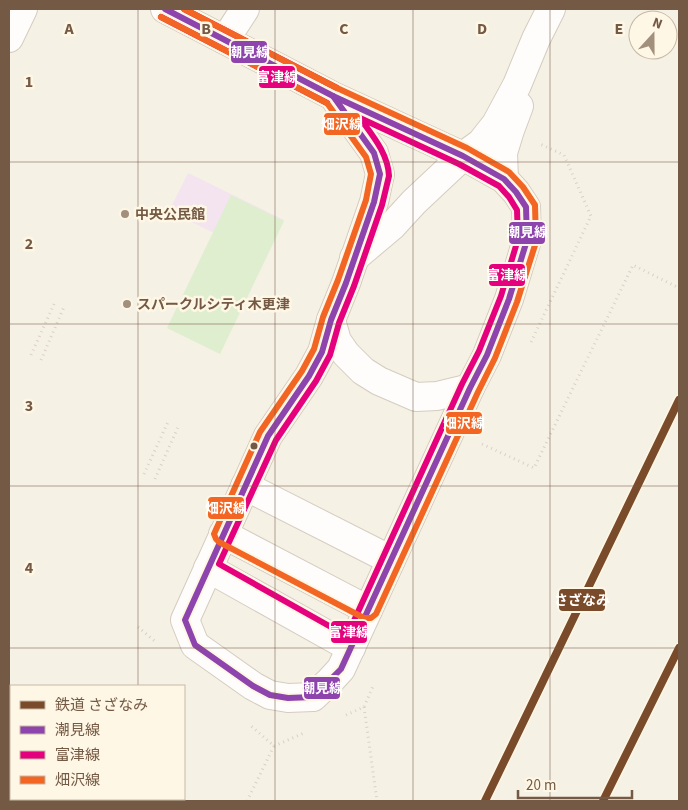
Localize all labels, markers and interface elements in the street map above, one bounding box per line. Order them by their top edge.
north arrow [628,10,678,60]
text: N [649,13,665,35]
text: A [63,18,74,40]
text: B [201,18,211,40]
text: C [339,18,349,40]
text: D [477,18,487,40]
text: E [615,18,623,40]
line badge: 潮見線 [230,40,268,64]
text: 潮見線 [228,43,270,63]
line badge: 富津線 [258,65,296,89]
text: 富津線 [256,68,298,88]
text: 1 [25,71,33,93]
line badge: 畑沢線 [323,112,361,136]
text: 畑沢線 [321,115,363,135]
place label: 中央公民館 [135,205,205,225]
marker: 中央公民館 [119,208,131,220]
line badge: 潮見線 [508,221,546,245]
text: 潮見線 [506,223,548,243]
text: 2 [25,233,33,255]
line badge: 富津線 [488,263,526,287]
text: 富津線 [486,266,528,286]
place label: スパークルシティ木更津 [137,295,290,315]
marker: スパークルシティ木更津 [121,298,133,310]
text: 3 [25,395,33,417]
line badge: 畑沢線 [445,411,483,435]
text: 畑沢線 [443,414,485,434]
unlabelled marker [249,441,259,451]
line badge: 畑沢線 [207,496,245,520]
text: 畑沢線 [205,499,247,519]
text: 4 [25,557,34,579]
line badge: さざなみ [558,588,606,612]
text: さざなみ [554,591,610,611]
line badge: 富津線 [330,620,368,644]
text: 富津線 [328,623,370,643]
line badge: 潮見線 [303,676,341,700]
text: 潮見線 [301,679,343,699]
legend [10,685,185,800]
text: 鉄道 さざなみ [55,695,148,716]
text: 潮見線 [55,720,100,741]
text: 富津線 [55,745,100,766]
scale bar [518,768,632,800]
text: 畑沢線 [55,770,100,791]
text: 20 m [526,775,556,796]

